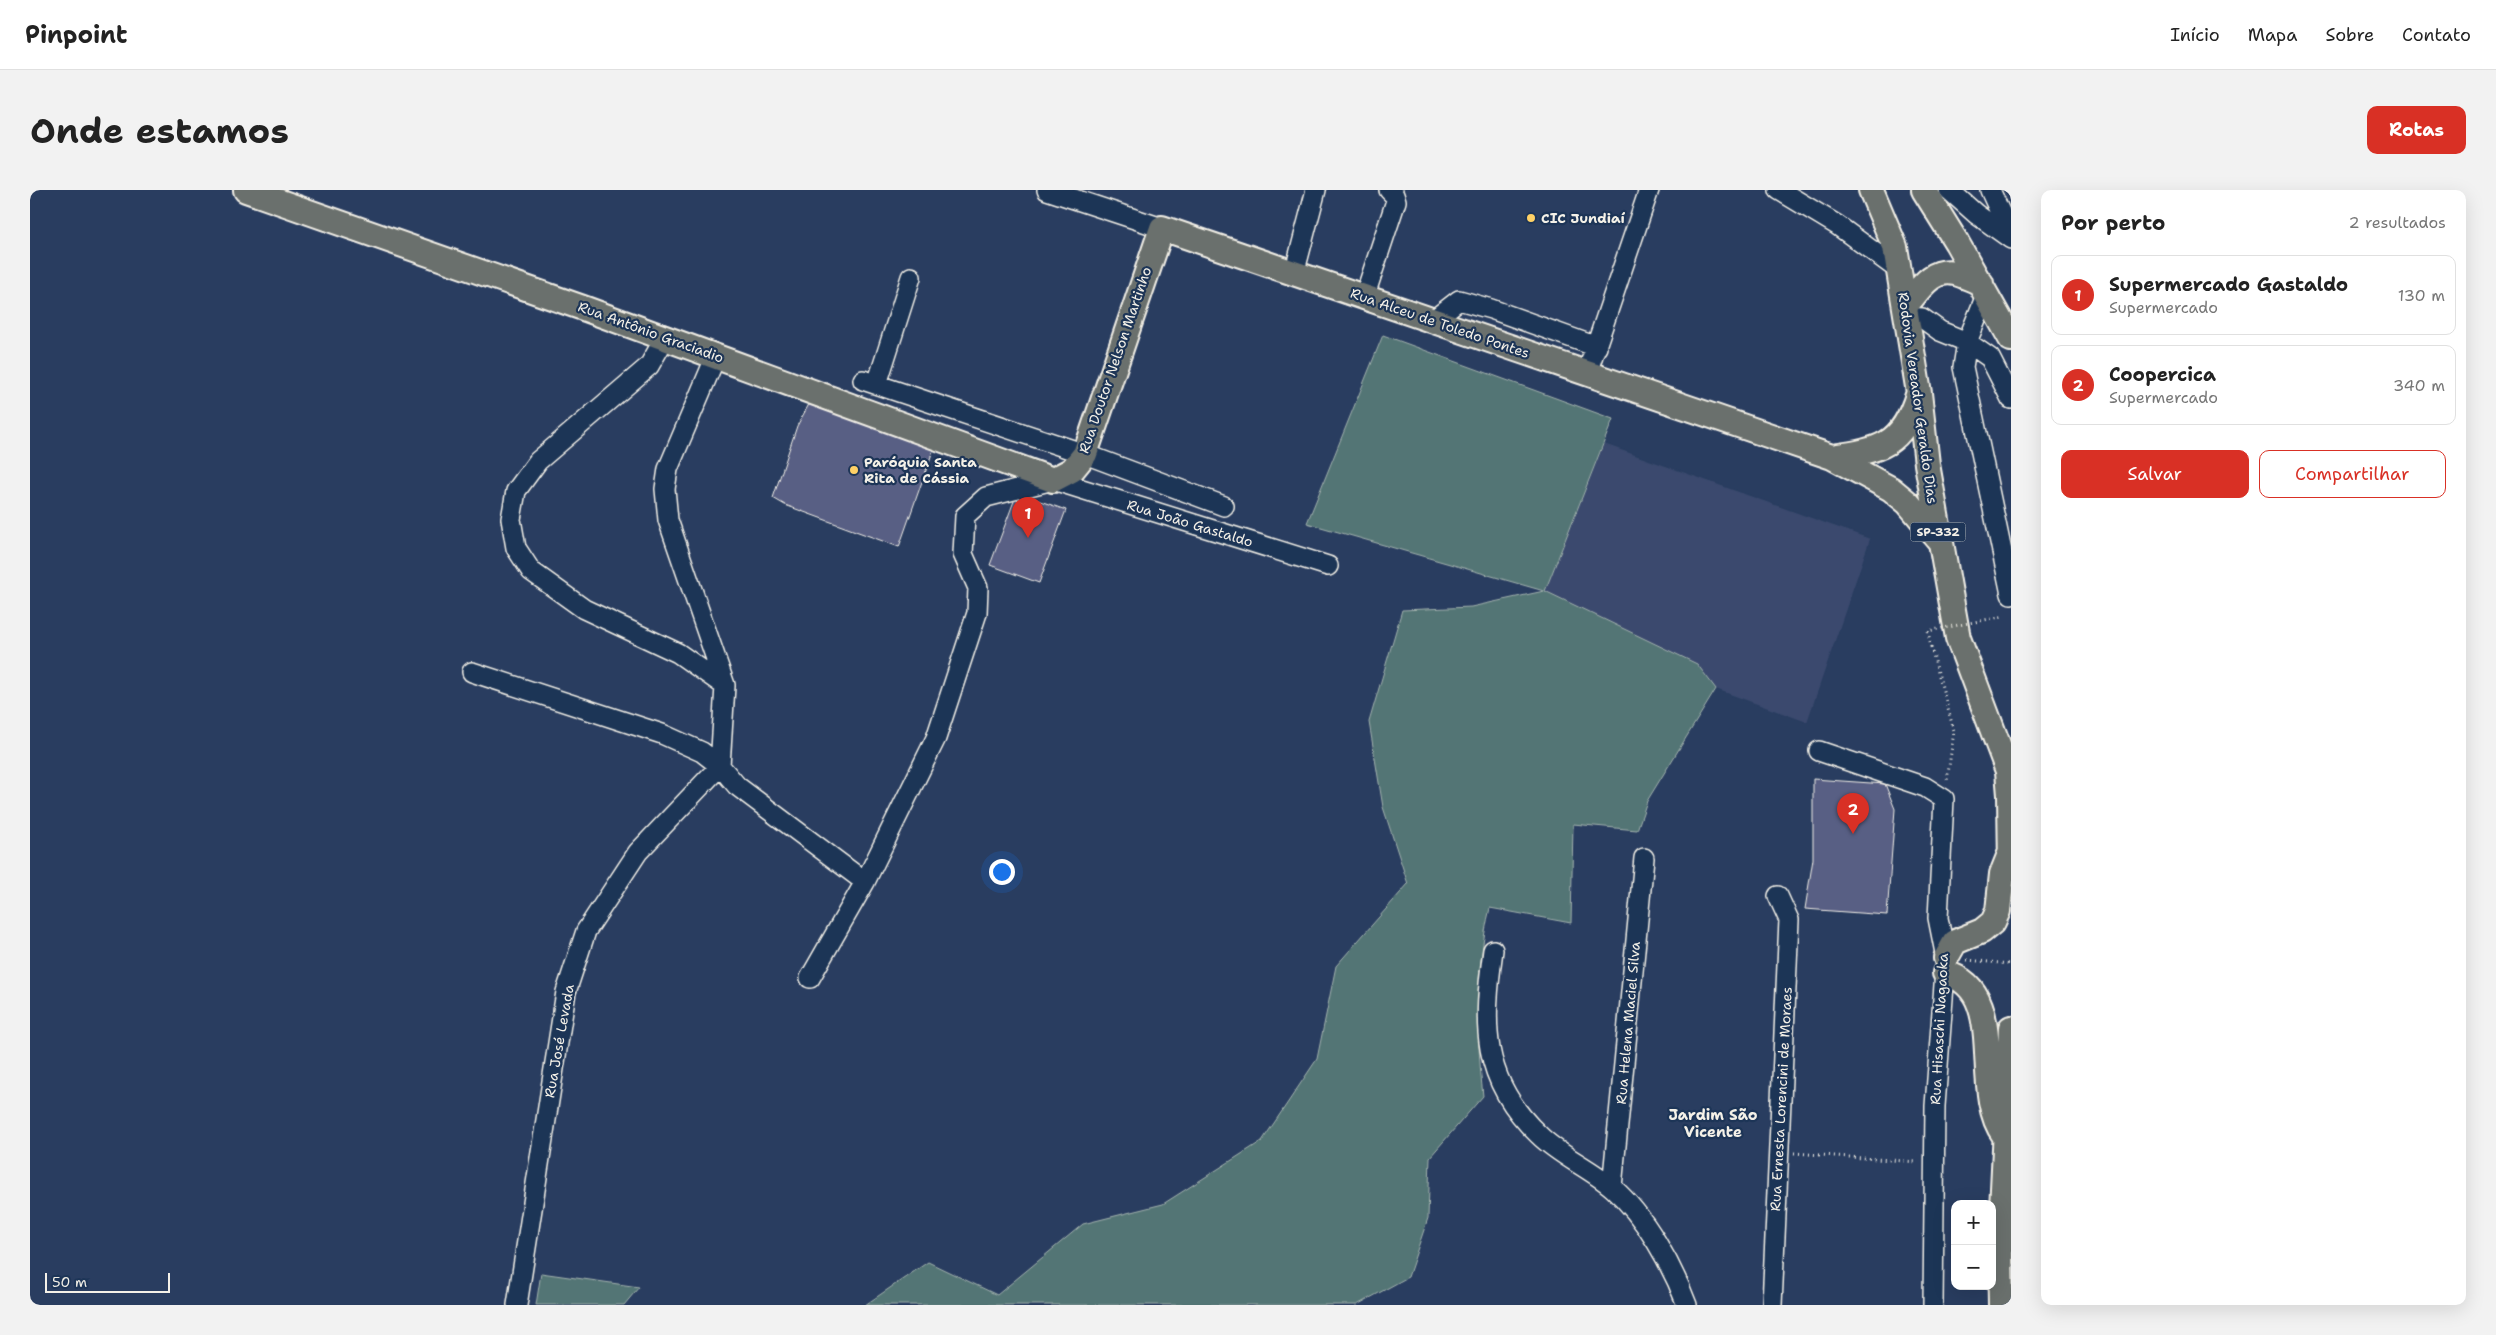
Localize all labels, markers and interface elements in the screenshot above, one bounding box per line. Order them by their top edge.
text: Pinpoint [25,19,127,51]
text: Início [2170,23,2220,47]
text: Mapa [2248,23,2297,47]
text: Sobre [2325,23,2374,47]
text: Contato [2402,23,2471,47]
button: Rotas [2367,106,2466,154]
text: Onde estamos [30,107,289,154]
place label: CIC Jundiaí [1541,209,1626,227]
text: Por perto [2061,209,2165,237]
marker: CIC Jundiaí [1525,212,1537,224]
text: 2 resultados [2348,212,2446,233]
street label: Rua Doutor Nelson Martinho [1075,264,1155,456]
text: Supermercado Gastaldo [2109,272,2348,297]
street label: Rua Alceu de Toledo Pontes [1348,284,1532,362]
text: 1 [2074,285,2082,306]
text: 130 m [2398,285,2445,306]
street label: Rodovia Vereador Geraldo Dias [1894,291,1942,505]
street label: Rua Antônio Graciadio [576,297,726,367]
text: Supermercado [2109,297,2218,318]
text: Coopercica [2109,362,2216,387]
text: 2 [2072,375,2084,396]
text: 340 m [2393,375,2445,396]
text: Supermercado [2109,387,2218,408]
button: Salvar [2061,450,2249,498]
button: Compartilhar [2259,450,2446,498]
place label: Paróquia Santa Rita de Cássia [864,453,977,487]
marker: Paróquia Santa Rita de Cássia [848,464,860,476]
street label: Rua João Gastaldo [1125,495,1255,551]
pin: 1 [1012,497,1044,538]
road number: SP-332 [1910,522,1966,542]
pin: 2 [1837,793,1869,834]
your location [989,859,1015,885]
street label: Rua Helena Maciel Silva [1612,941,1644,1105]
street label: Rua Hisaschi Nagaoka [1926,953,1952,1105]
street label: Rua José Levada [540,982,578,1099]
street label: Rua Ernesta Lorencini de Moraes [1766,986,1796,1212]
district label: Jardim São Vicente [1668,1105,1758,1142]
map controls [1951,1200,1996,1290]
button: + [1951,1200,1996,1245]
button: − [1951,1245,1996,1290]
scale bar [45,1270,170,1293]
text: 50 m [52,1273,87,1291]

